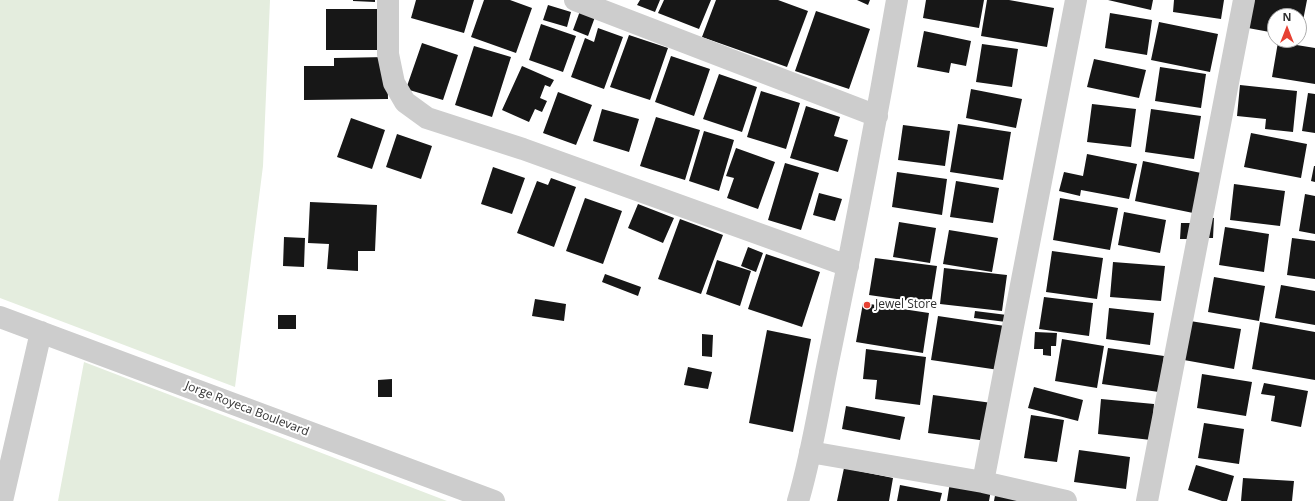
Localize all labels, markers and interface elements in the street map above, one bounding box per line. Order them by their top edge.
north arrow [1267,8,1307,48]
text: N [1283,9,1291,24]
place label: Jewel Store [875,298,937,312]
marker: Jewel Store [862,300,872,310]
street label: Jorge Royeca Boulevard [183,379,311,439]

